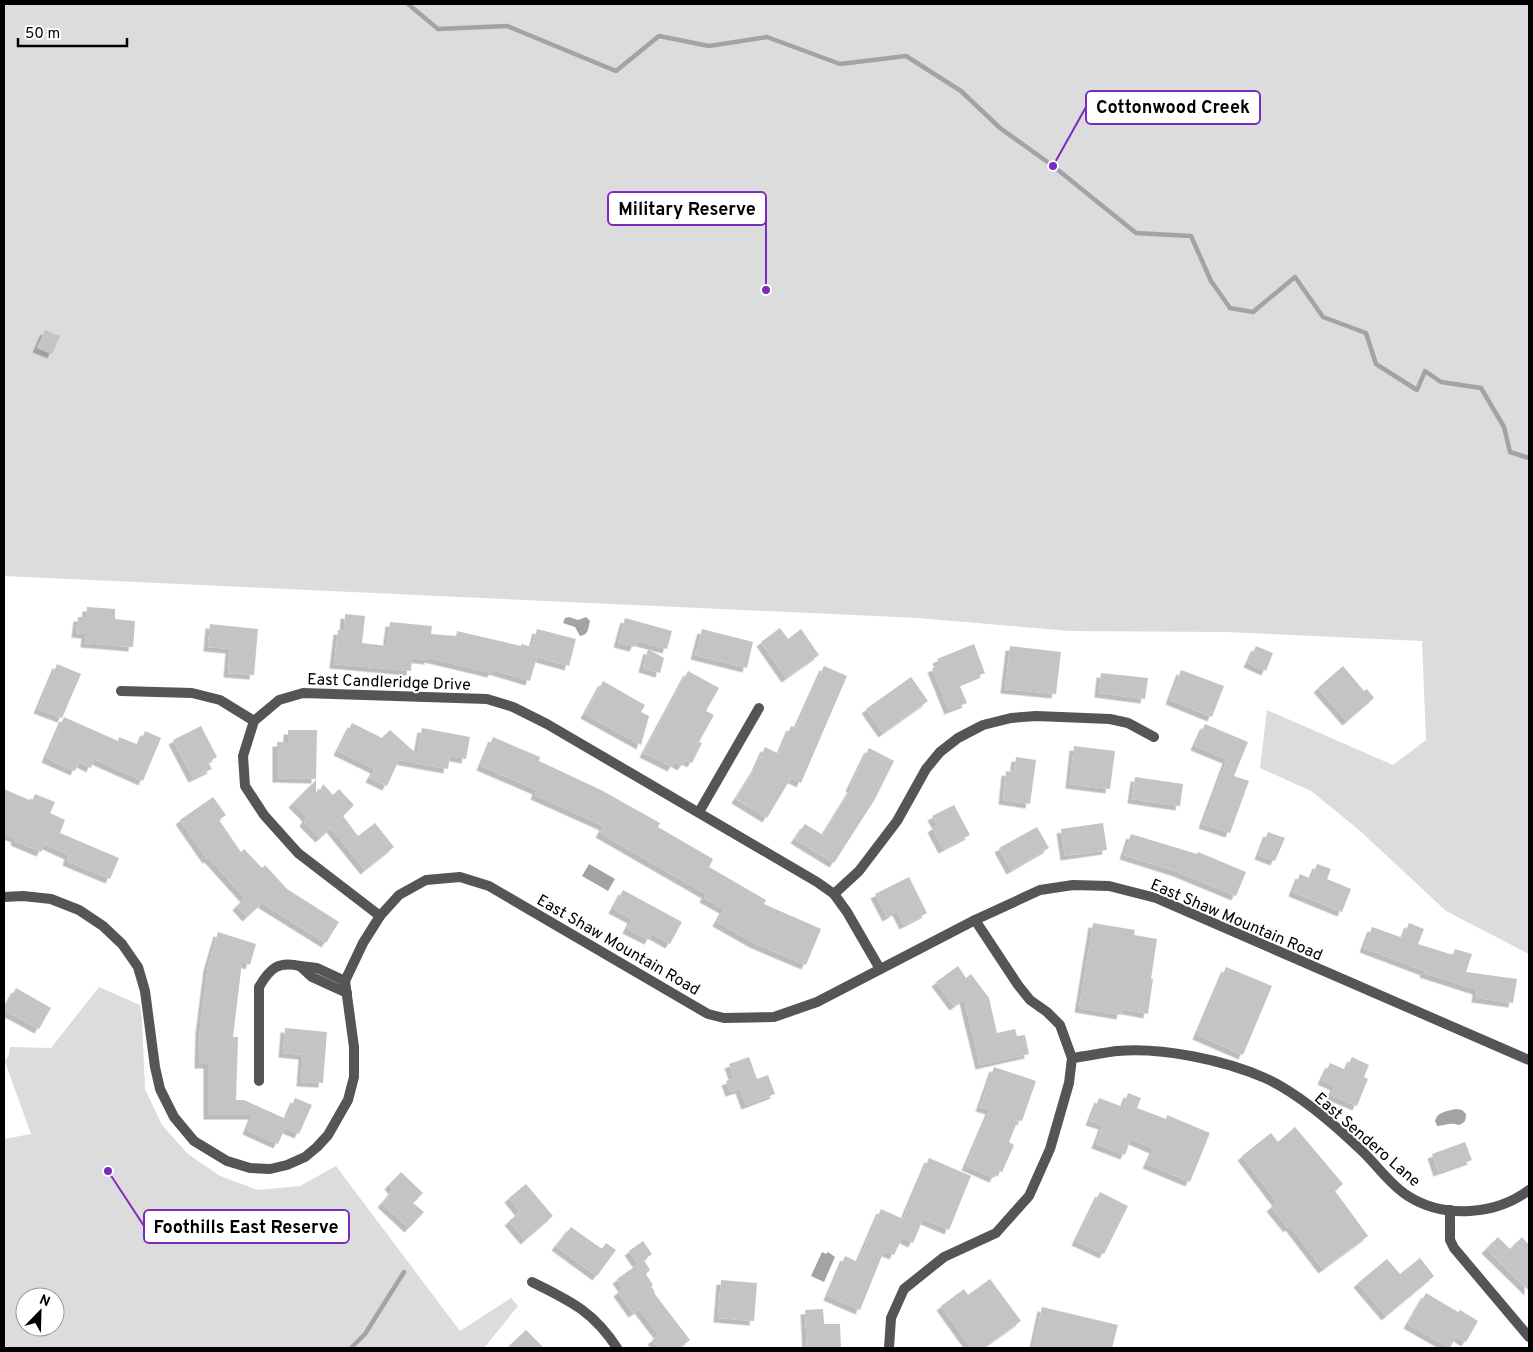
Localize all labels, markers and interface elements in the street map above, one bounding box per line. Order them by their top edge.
scale bar [18,15,126,47]
text: 50 m [25,25,60,44]
callout: Cottonwood Creek [1086,91,1260,124]
text: Cottonwood Creek [1096,97,1250,120]
callout: Military Reserve [608,192,766,225]
text: Military Reserve [618,199,756,222]
street label: East Candleridge Drive [307,670,471,696]
street label: East Shaw Mountain Road [1147,875,1325,966]
street label: East Shaw Mountain Road [533,891,703,1001]
street label: East Sendero Lane [1310,1089,1424,1192]
callout: Foothills East Reserve [144,1210,349,1243]
text: Foothills East Reserve [154,1217,338,1240]
north arrow [15,1287,65,1337]
text: N [37,1292,52,1311]

